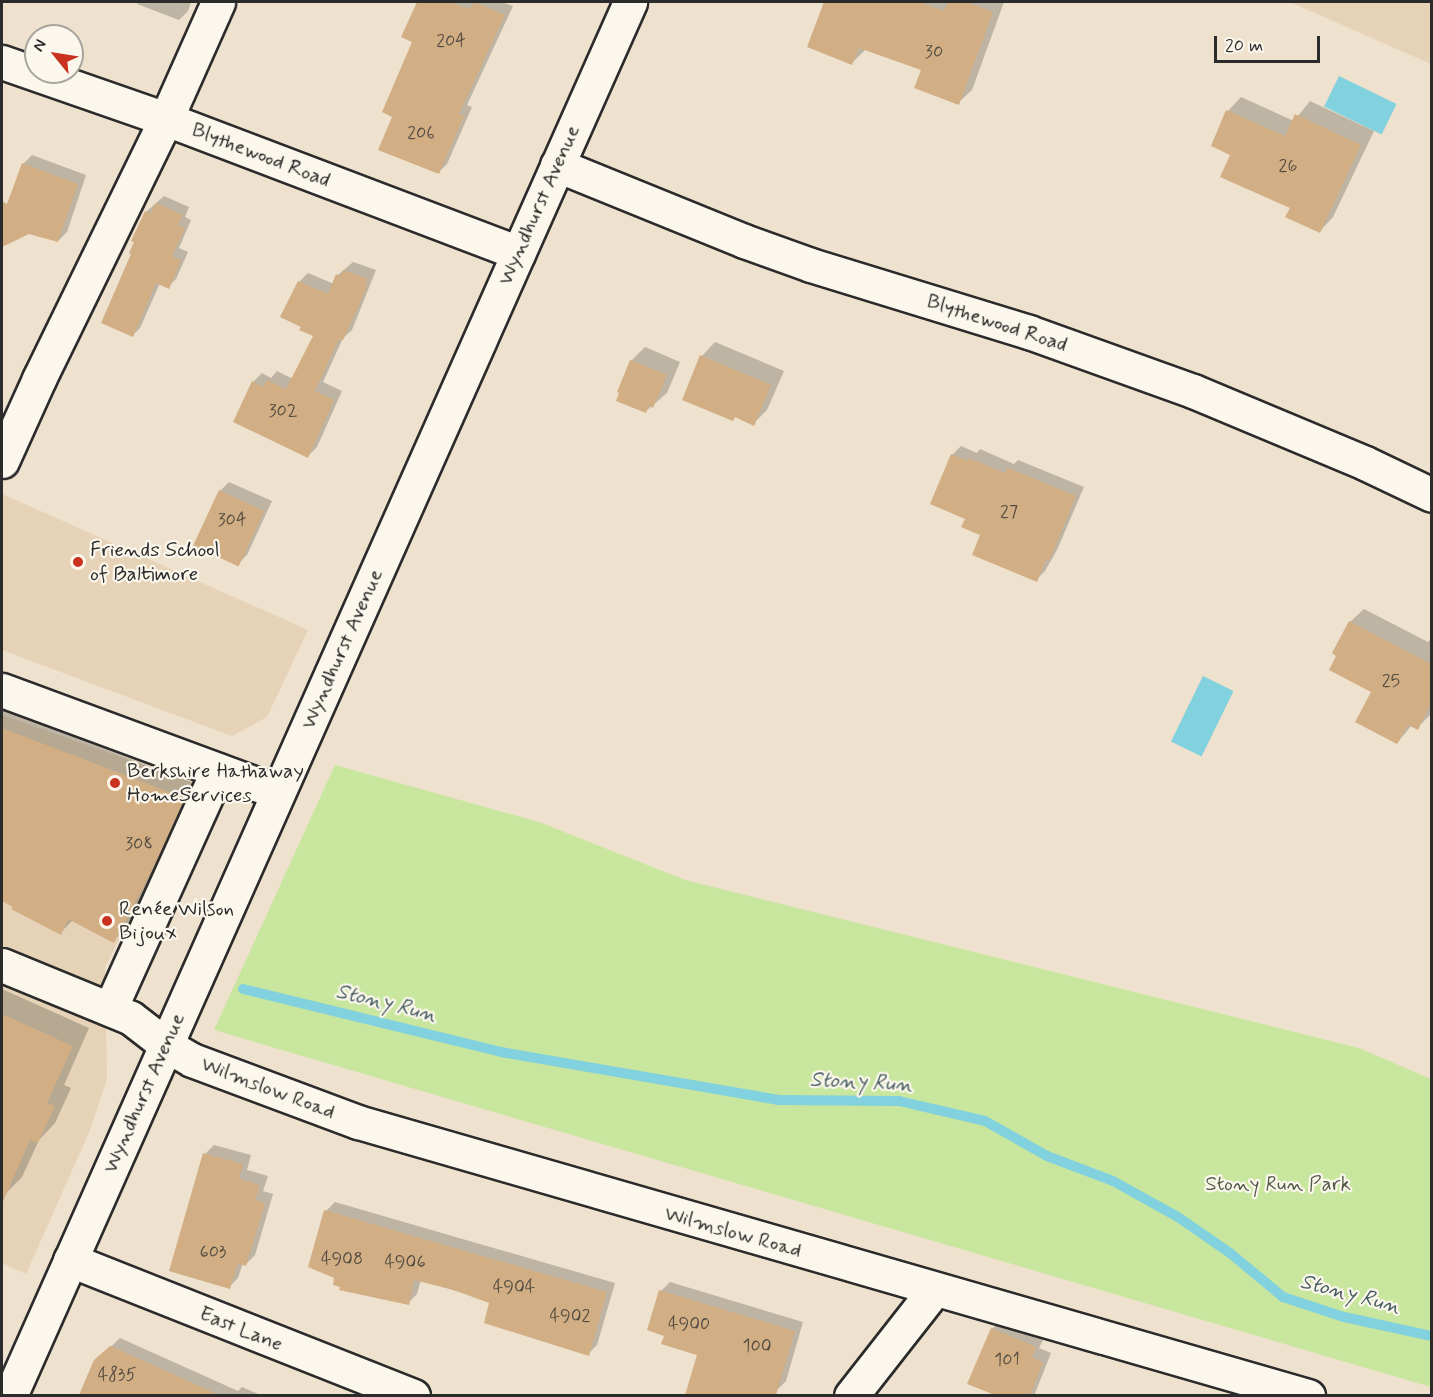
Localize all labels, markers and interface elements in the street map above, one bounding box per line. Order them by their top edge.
north arrow [24,24,84,84]
scale bar [1217,24,1324,62]
house number: 204 [436,30,466,52]
text: 20 m [1225,34,1263,58]
text: N [28,36,51,56]
house number: 30 [925,41,943,63]
street label: Blythewood Road [189,117,333,193]
street label: Wyndhurst Avenue [492,121,586,289]
house number: 206 [407,122,435,144]
house number: 26 [1279,155,1297,177]
street label: Blythewood Road [924,289,1070,357]
house number: 302 [268,400,298,422]
house number: 27 [1000,501,1018,523]
house number: 304 [217,509,247,531]
place label: Friends School of Baltimore [90,537,220,587]
marker: Friends School of Baltimore [71,555,85,569]
street label: Wyndhurst Avenue [295,565,389,733]
house number: 25 [1382,670,1400,692]
place label: Berkshire Hathaway HomeServices [127,758,305,808]
marker: Berkshire Hathaway HomeServices [108,776,122,790]
house number: 308 [125,833,153,855]
place label: Renée Wilson Bijoux [119,896,234,946]
marker: Renée Wilson Bijoux [100,914,114,928]
water label: Stony Run [335,979,437,1029]
street label: Wyndhurst Avenue [97,1009,191,1177]
street label: Wilmslow Road [198,1051,338,1125]
water label: Stony Run [811,1067,911,1099]
park label: Stony Run Park [1207,1171,1349,1197]
street label: Wilmslow Road [663,1201,803,1263]
house number: 603 [200,1241,226,1263]
house number: 4908 [321,1248,363,1270]
house number: 4906 [384,1251,426,1273]
water label: Stony Run [1299,1270,1401,1320]
house number: 4904 [493,1276,535,1298]
street label: East Lane [196,1301,286,1357]
house number: 4902 [550,1305,590,1327]
house number: 4900 [668,1313,710,1335]
house number: 100 [742,1335,772,1357]
house number: 101 [994,1349,1020,1371]
house number: 4835 [98,1364,136,1386]

